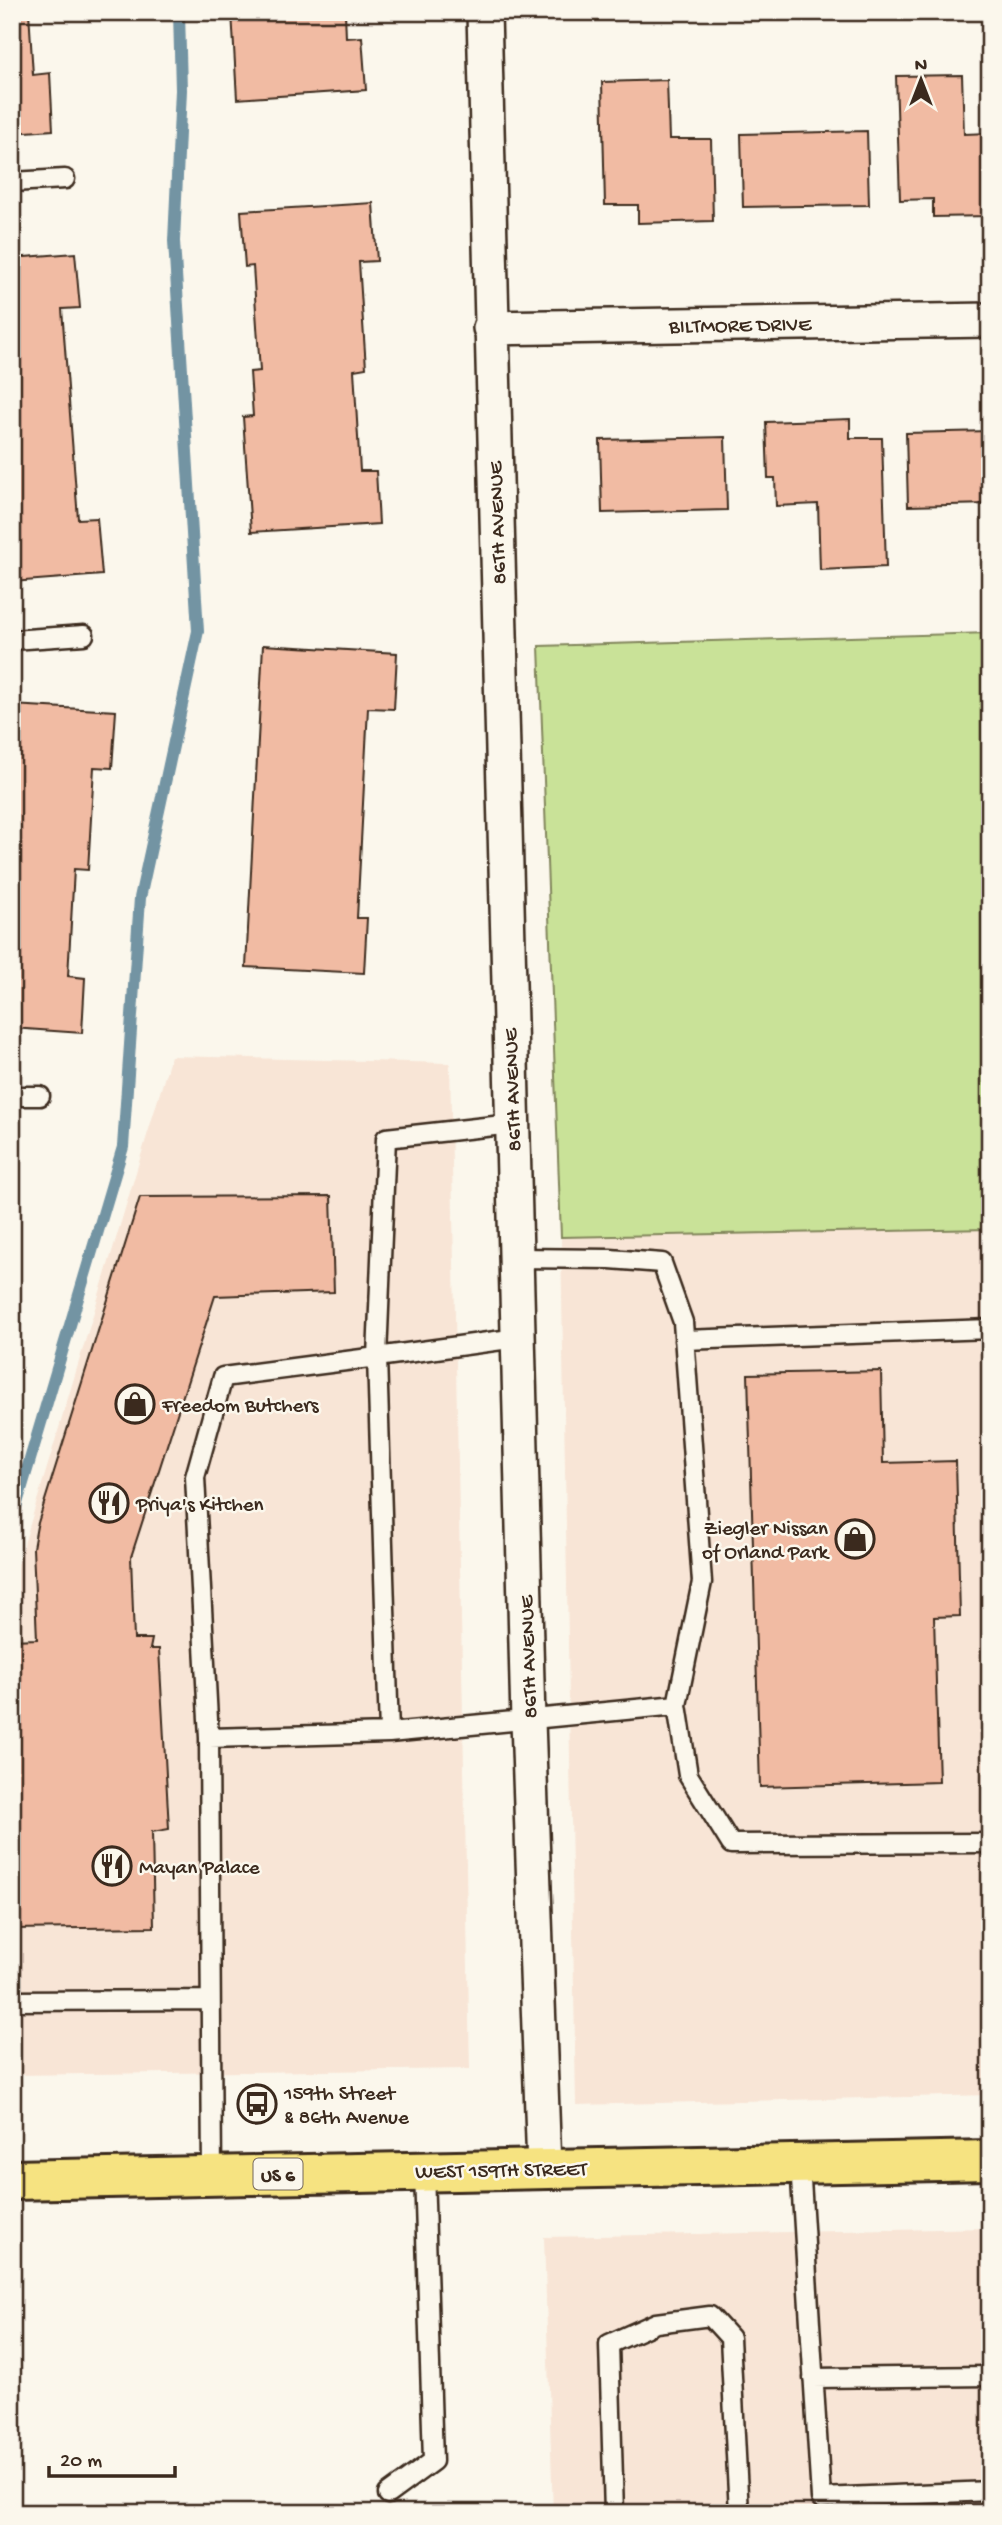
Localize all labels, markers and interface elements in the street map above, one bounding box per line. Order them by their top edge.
north arrow [886,46,956,116]
text: N [915,55,927,78]
street label: BILTMORE DRIVE [668,314,812,341]
street label: 86TH AVENUE [485,460,514,585]
street label: 86TH AVENUE [500,1027,529,1152]
shop icon: Freedom Butchers [114,1383,156,1425]
place label: Freedom Butchers [161,1395,320,1420]
restaurant icon: Priya's Kitchen [88,1482,130,1524]
place label: Priya's Kitchen [135,1494,264,1519]
place label: Ziegler Nissan of Orland Park [702,1518,831,1567]
shop icon: Ziegler Nissan of Orland Park [834,1518,876,1560]
street label: 86TH AVENUE [516,1594,545,1719]
restaurant icon: Mayan Palace [91,1845,133,1887]
place label: Mayan Palace [139,1857,261,1882]
bus stop icon: 159th Street & 86th Avenue [236,2083,278,2125]
place label: 159th Street & 86th Avenue [283,2083,410,2132]
road number: US 6 [254,2158,302,2190]
street label: WEST 159TH STREET [415,2158,588,2186]
scale bar [49,2434,175,2478]
text: 20 m [60,2450,102,2475]

